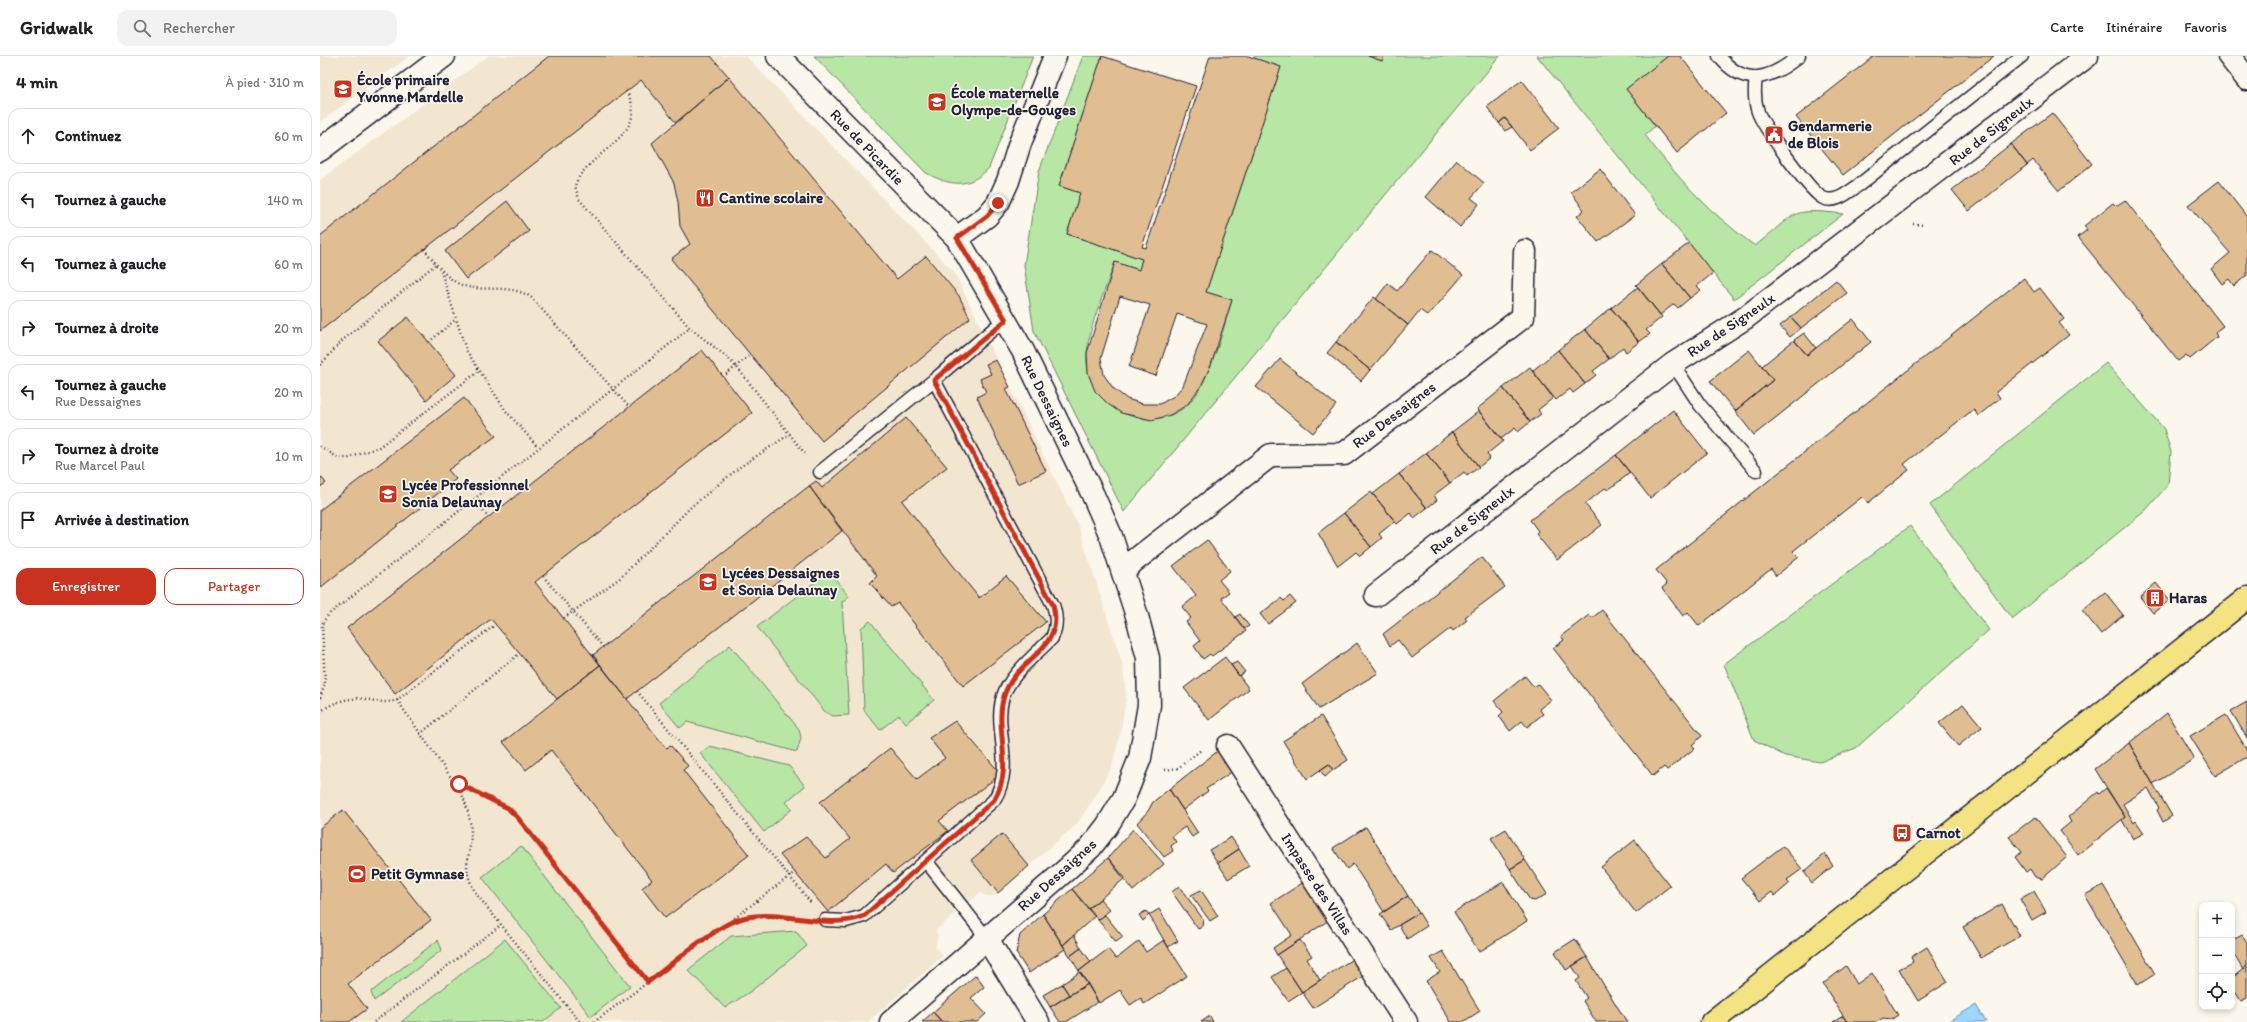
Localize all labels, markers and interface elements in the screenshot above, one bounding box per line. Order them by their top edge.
search box [117,10,397,46]
text: Gridwalk [20,16,93,39]
icon: search [131,17,153,39]
text: Rechercher [163,19,235,37]
text: Carte [2050,19,2084,36]
text: Itinéraire [2106,19,2162,36]
text: Favoris [2184,19,2227,36]
place label: École primaire Yvonne Mardelle [356,70,463,106]
text: 4 min [16,72,58,92]
text: À pied · 310 m [225,75,304,90]
school or university icon: École primaire Yvonne Mardelle [332,78,354,100]
place label: École maternelle Olympe-de-Gouges [951,83,1076,120]
school or university icon: École maternelle Olympe-de-Gouges [926,91,948,113]
street label: Rue de Signeulx [1945,93,2037,169]
street label: Rue de Picardie [826,105,908,189]
place label: Gendarmerie de Blois [1788,117,1872,152]
public building icon: Gendarmerie de Blois [1763,124,1785,146]
icon: ahead [17,125,39,147]
text: Continuez [55,127,121,145]
text: 60 m [274,129,303,144]
restaurant icon: Cantine scolaire [694,187,716,209]
icon: left [17,189,39,211]
place label: Cantine scolaire [719,189,823,207]
text: Tournez à gauche [55,191,166,209]
text: 140 m [267,193,303,208]
route end [989,194,1007,212]
icon: left [17,253,39,275]
text: Tournez à gauche [55,255,166,273]
text: 60 m [274,257,303,272]
street label: Rue de Signeulx [1684,289,1778,361]
icon: right [17,317,39,339]
text: Tournez à droite [55,319,159,337]
text: 20 m [274,321,303,336]
street label: Rue Dessaignes [1017,352,1077,450]
text: Tournez à gauche [55,376,166,394]
street label: Rue Dessaignes [1349,378,1439,452]
icon: left [17,381,39,403]
text: 20 m [274,385,303,400]
text: Rue Dessaignes [55,394,141,409]
text: Tournez à droite [55,440,159,458]
icon: right [17,445,39,467]
text: 10 m [275,449,303,464]
text: Rue Marcel Paul [55,458,145,473]
place label: Lycée Professionnel Sonia Delaunay [402,476,529,512]
street label: Rue de Signeulx [1426,482,1518,558]
school or university icon: Lycée Professionnel Sonia Delaunay [377,483,399,505]
icon: arrive [17,509,39,531]
text: Arrivée à destination [55,511,189,529]
place label: Lycées Dessaignes et Sonia Delaunay [722,564,840,600]
button: Enregistrer [16,568,156,605]
button: Partager [164,568,304,605]
school or university icon: Lycées Dessaignes et Sonia Delaunay [697,571,719,593]
building icon: Haras [2144,587,2166,609]
place label: Haras [2169,589,2208,607]
route start [450,775,468,793]
bus stop icon: Carnot [1891,822,1913,844]
place label: Carnot [1916,824,1961,842]
street label: Impasse des Villas [1277,830,1357,939]
street label: Rue Dessaignes [1014,835,1100,915]
sports icon: Petit Gymnase [346,863,368,885]
place label: Petit Gymnase [371,865,464,884]
map controls [2199,902,2235,1010]
button: + [2199,902,2235,938]
button: − [2199,938,2235,974]
button: locate [2199,974,2235,1010]

